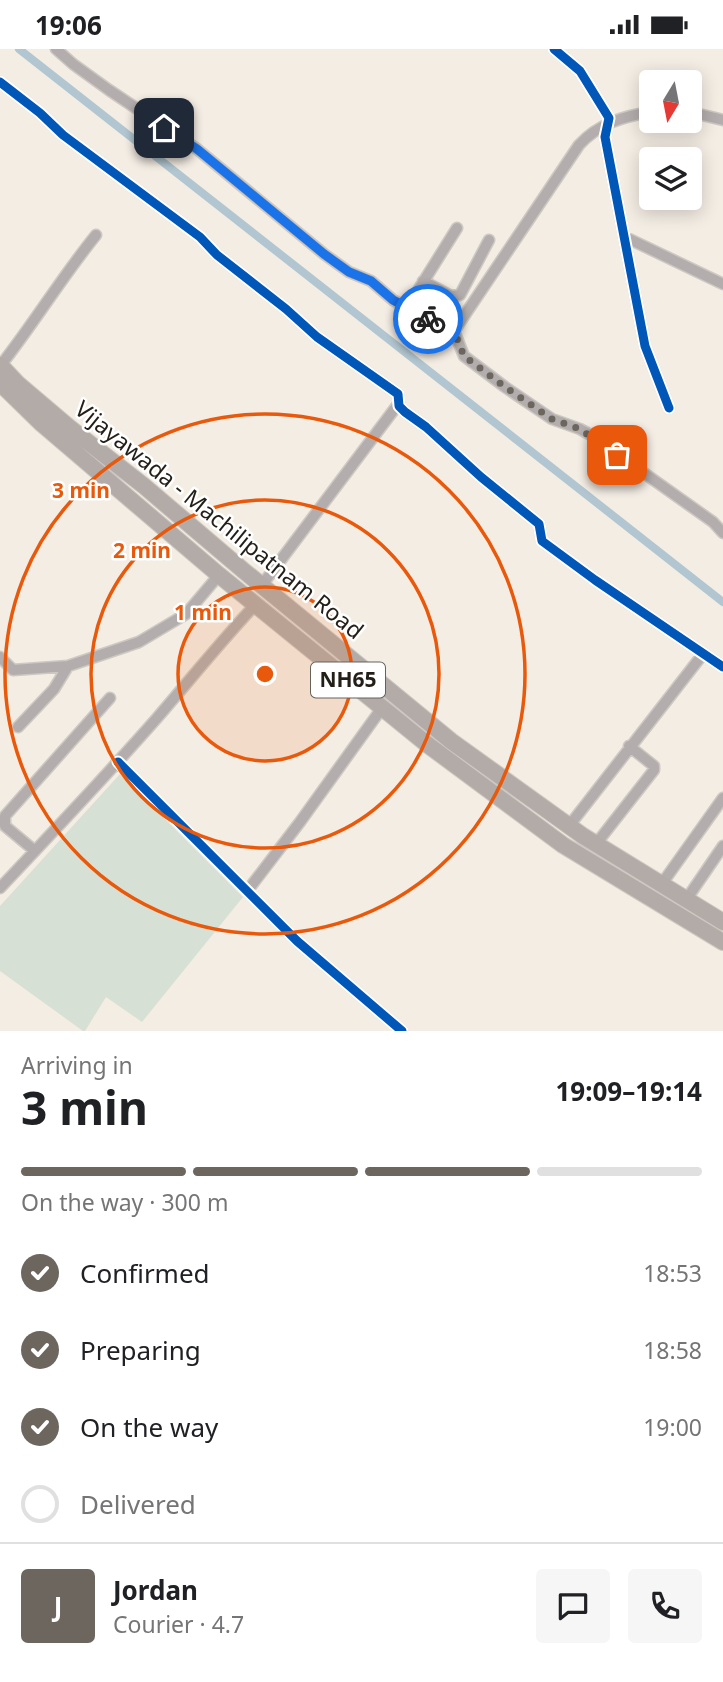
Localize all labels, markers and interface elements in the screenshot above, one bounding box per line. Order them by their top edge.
text: 19:06 [35,7,102,43]
north arrow [639,70,702,133]
map controls [639,70,702,210]
pin [134,98,194,158]
icon: home [145,109,183,147]
button: layers [639,147,702,210]
courier [393,284,463,354]
icon: bike [409,300,447,338]
street label: Vijayawada - Machilipatnam Road [69,393,371,646]
pin [587,425,647,485]
icon: bag [598,436,636,474]
text: 3 min [52,476,110,504]
text: 2 min [113,536,171,564]
text: 1 min [174,598,232,626]
centre of rings [253,662,277,686]
road number: NH65 [311,663,385,697]
text: Arriving in [21,1049,133,1081]
text: 19:09–19:14 [555,1073,702,1109]
text: 3 min [21,1076,148,1138]
text: On the way · 300 m [21,1186,228,1218]
icon: check [21,1254,59,1292]
text: Confirmed [80,1255,210,1291]
text: 18:53 [643,1257,702,1289]
icon: check [21,1331,59,1369]
text: Preparing [80,1332,201,1368]
text: 18:58 [643,1334,702,1366]
icon: check [21,1408,59,1446]
text: On the way [80,1409,218,1445]
text: 19:00 [643,1411,702,1443]
text: Delivered [80,1486,196,1522]
button: chat [536,1569,610,1643]
button: phone [628,1569,702,1643]
text: Jordan [113,1572,198,1608]
text: J [54,1588,62,1624]
text: Courier · 4.7 [113,1608,244,1640]

